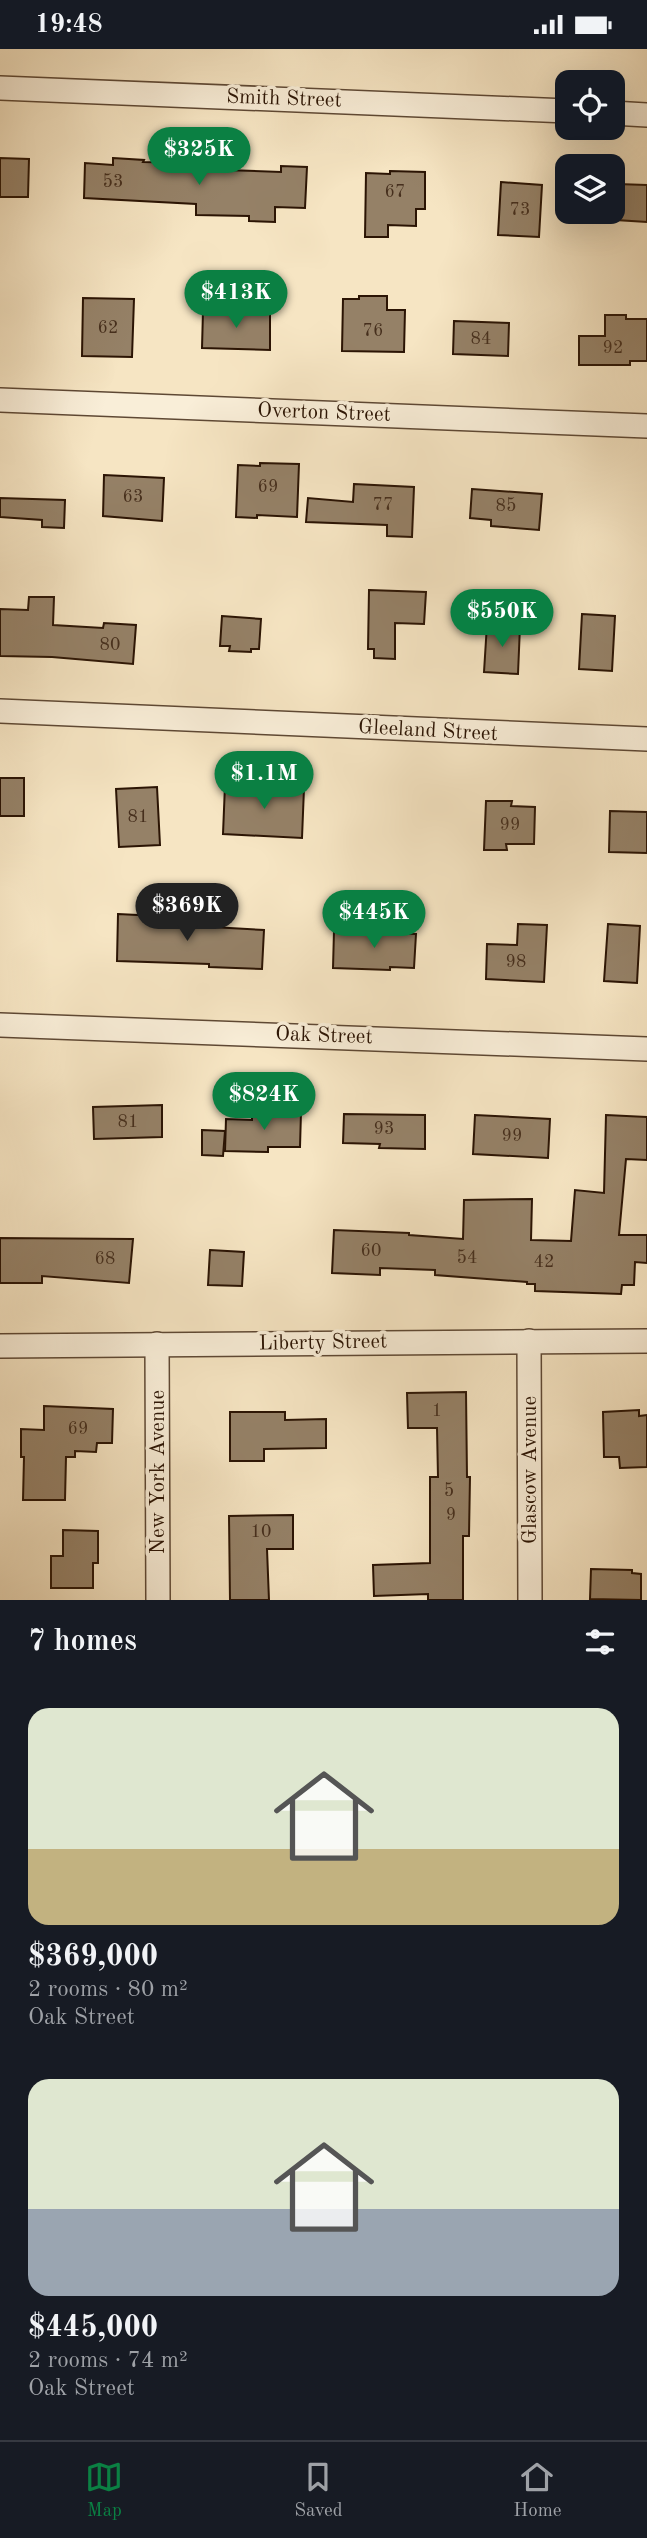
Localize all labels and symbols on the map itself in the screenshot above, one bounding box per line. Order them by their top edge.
street label: Smith Street [226,86,342,112]
pin: $325K [150,127,248,187]
house number: 53 [103,173,123,191]
house number: 67 [385,183,405,201]
house number: 73 [510,201,530,219]
pin: $413K [187,271,285,330]
house number: 62 [98,319,118,337]
house number: 76 [363,322,383,340]
house number: 84 [471,330,491,348]
house number: 92 [603,339,623,357]
street label: Overton Street [257,400,391,426]
house number: 69 [258,478,278,496]
house number: 63 [123,488,143,506]
house number: 77 [373,496,393,514]
house number: 85 [496,497,516,515]
pin: $550K [453,589,551,649]
house number: 80 [100,636,120,654]
street label: Gleeland Street [358,717,498,745]
pin: $1.1M [215,751,313,811]
house number: 81 [128,808,148,826]
house number: 99 [500,816,520,834]
pin: $369K [138,883,236,943]
pin: $445K [325,891,423,950]
house number: 98 [506,953,526,971]
street label: Oak Street [275,1024,373,1048]
pin: $824K [215,1073,313,1132]
house number: 81 [118,1113,138,1131]
house number: 93 [374,1120,394,1138]
house number: 99 [502,1127,522,1145]
house number: 60 [361,1242,381,1260]
house number: 54 [457,1249,477,1267]
house number: 68 [95,1250,115,1268]
house number: 42 [534,1253,554,1271]
street label: Liberty Street [258,1331,388,1355]
street label: New York Avenue [148,1390,169,1554]
street label: Glascow Avenue [520,1396,541,1544]
house number: 1 [432,1402,442,1420]
house number: 69 [68,1420,88,1438]
house number: 5 [444,1482,454,1500]
house number: 9 [446,1506,456,1524]
house number: 10 [251,1523,271,1541]

